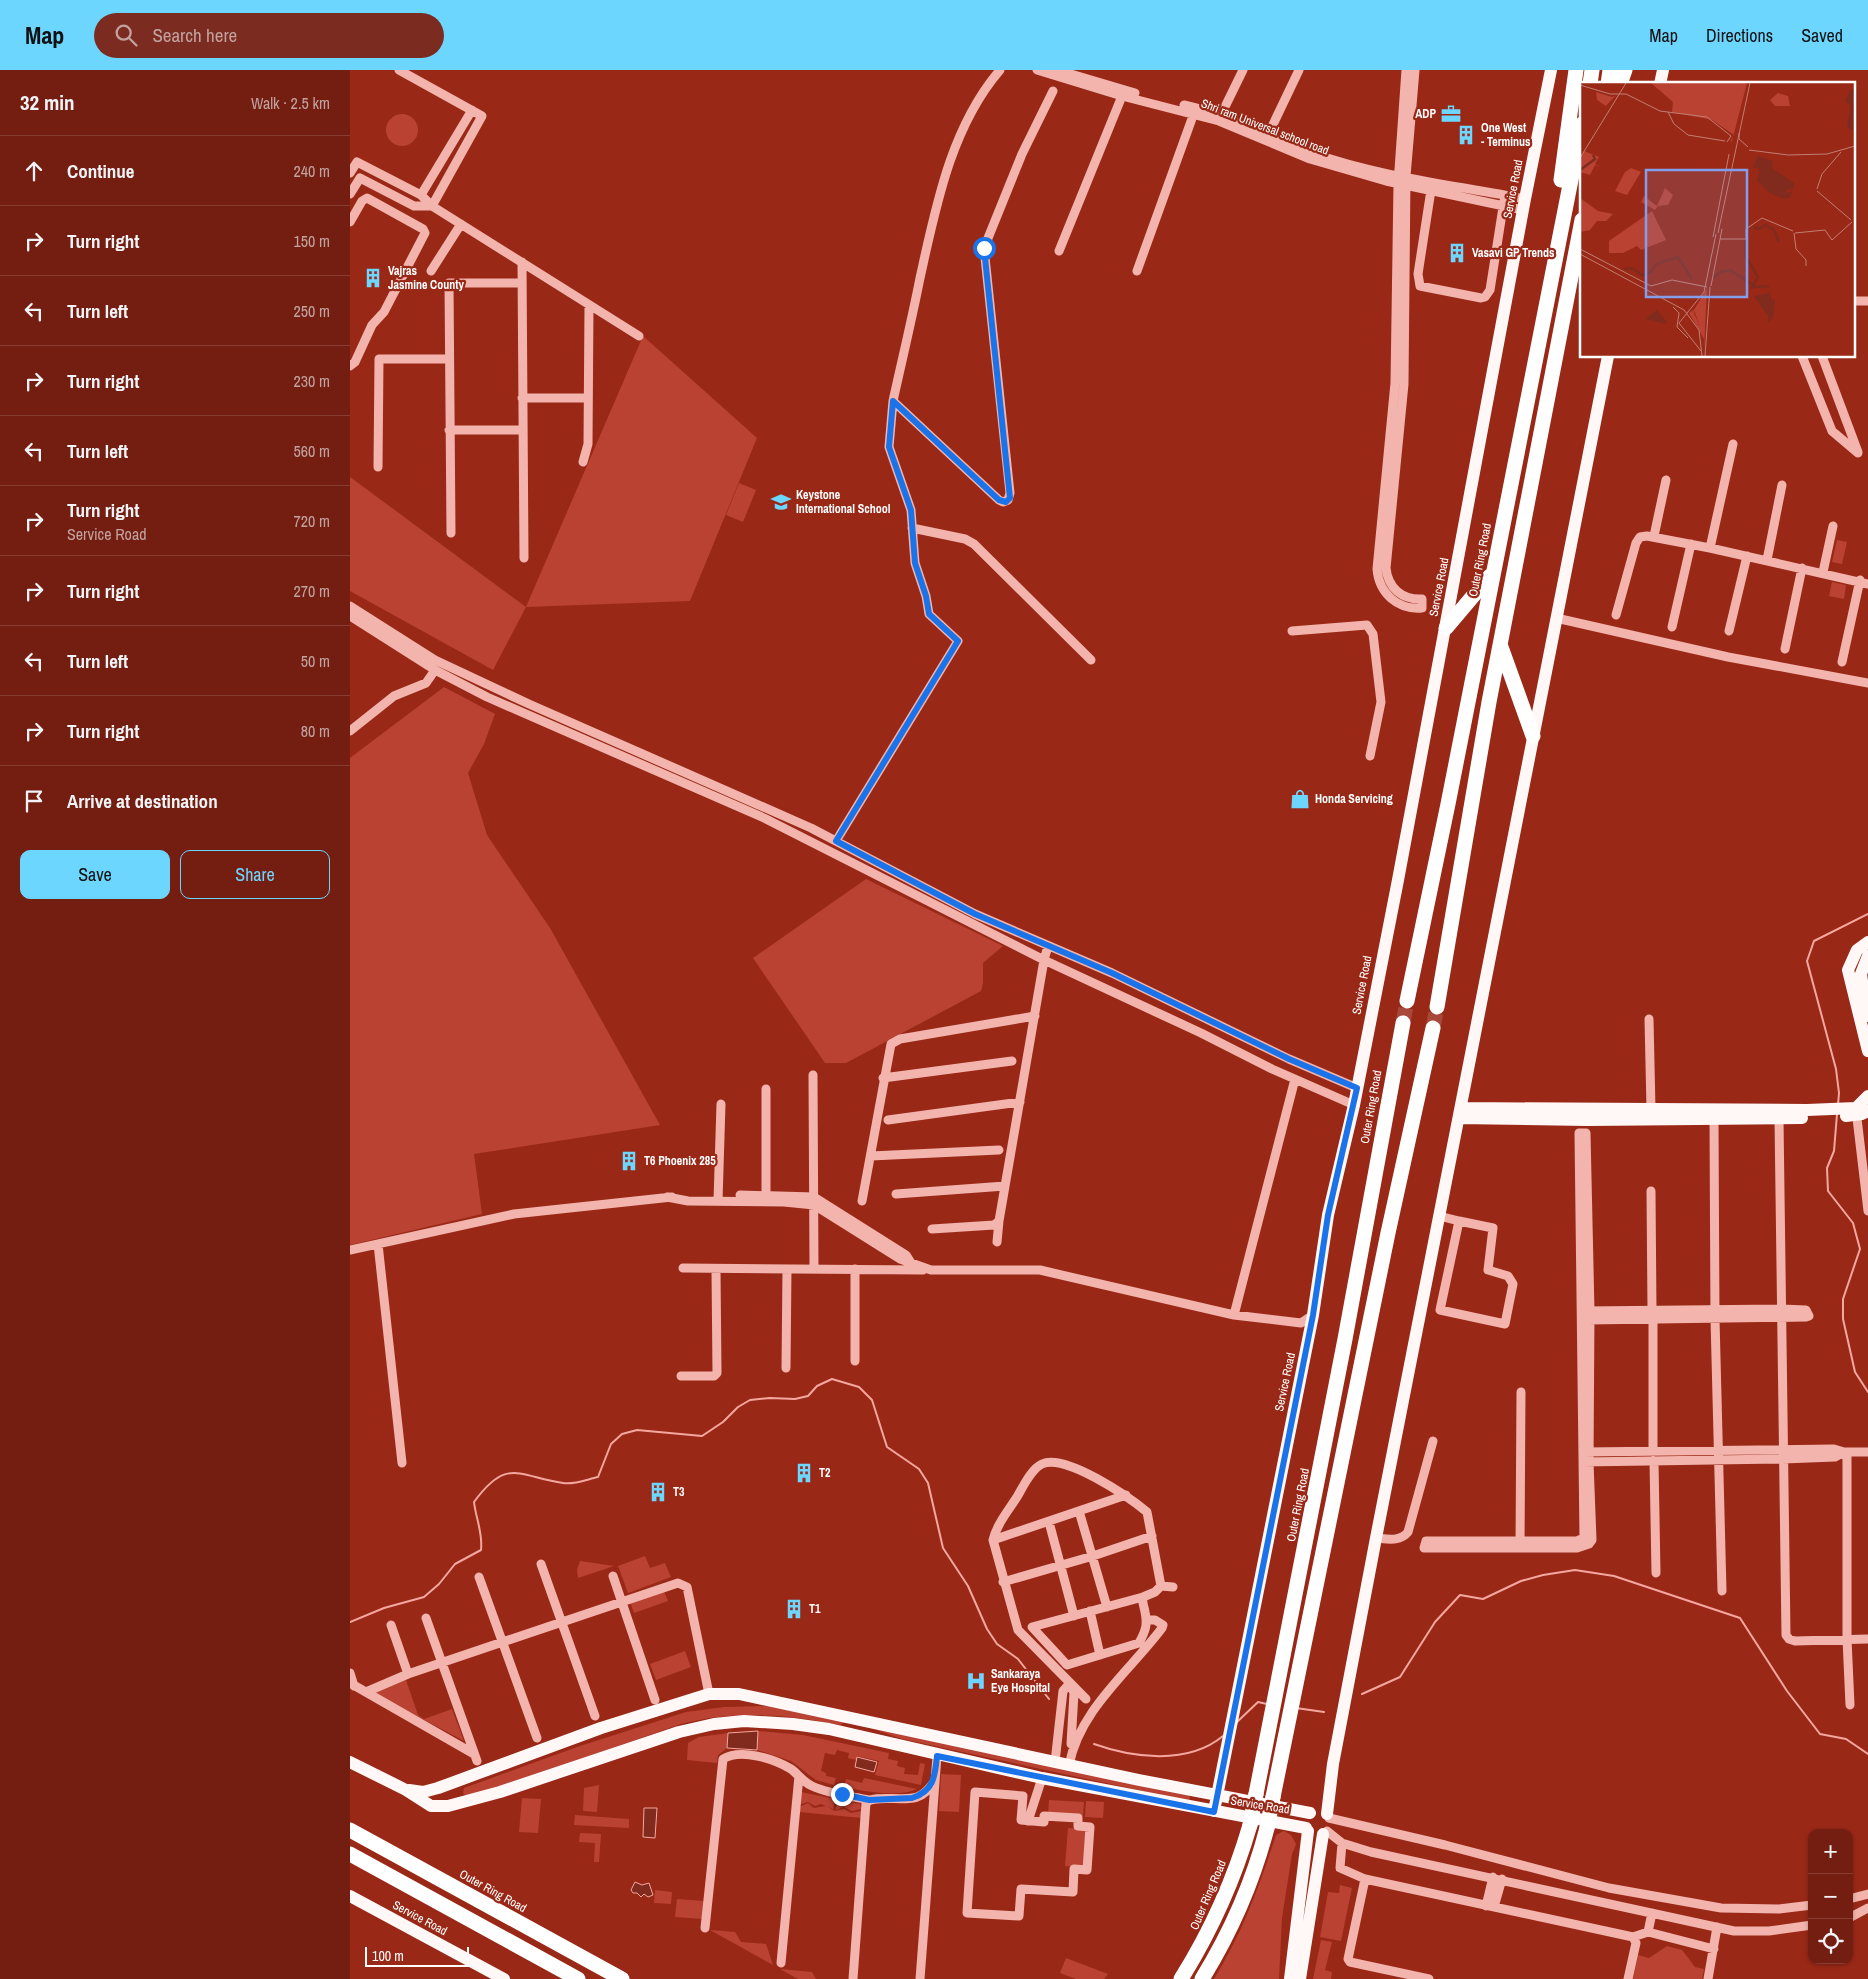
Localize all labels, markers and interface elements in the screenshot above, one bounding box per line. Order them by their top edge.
search box [94,13,444,58]
text: Map [25,19,64,51]
icon: search [112,21,140,49]
text: Search here [152,22,237,48]
text: Map [1649,23,1678,48]
text: Directions [1706,23,1773,48]
text: Saved [1801,23,1843,48]
inset map [1580,82,1856,358]
text: 32 min [20,88,75,117]
text: Walk · 2.5 km [251,92,330,114]
street label: Shri ram Universal school road [1199,95,1331,159]
office icon: ADP [1440,103,1462,125]
place label: ADP [1415,106,1436,122]
place label: One West - Terminus [1481,120,1531,150]
building icon: One West - Terminus [1455,124,1477,146]
icon: ahead [20,157,48,185]
text: Continue [67,158,135,184]
street label: Service Road [1499,158,1527,220]
text: 240 m [294,160,330,182]
icon: right [20,227,48,255]
text: Turn right [67,228,139,254]
text: 150 m [294,230,330,252]
route start [973,237,996,260]
building icon: Vasavi GP Trends [1446,242,1468,264]
place label: Vasavi GP Trends [1472,245,1555,261]
place label: Vajras Jasmine County [388,263,465,293]
building icon: Vajras Jasmine County [362,267,384,289]
icon: left [20,297,48,325]
text: Turn left [67,298,128,324]
text: 250 m [294,300,330,322]
icon: right [20,367,48,395]
text: Turn right [67,368,139,394]
text: 230 m [294,370,330,392]
icon: left [20,437,48,465]
text: Turn left [67,438,128,464]
text: 560 m [294,440,330,462]
place label: Keystone International School [796,487,891,517]
school or university icon: Keystone International School [770,491,792,513]
text: Turn right [67,497,139,523]
icon: right [20,507,48,535]
text: 720 m [294,510,330,532]
street label: Outer Ring Road [1465,522,1495,598]
text: Service Road [67,523,147,545]
street label: Service Road [1425,556,1453,618]
icon: right [20,577,48,605]
text: Turn right [67,578,139,604]
text: 270 m [294,580,330,602]
icon: left [20,647,48,675]
text: Turn left [67,648,128,674]
text: 50 m [301,650,330,672]
icon: right [20,717,48,745]
text: Turn right [67,718,139,744]
text: 80 m [301,720,330,742]
icon: arrive [20,787,48,815]
text: Arrive at destination [67,788,218,814]
shop icon: Honda Servicing [1289,788,1311,810]
place label: Honda Servicing [1315,791,1393,807]
button: Save [20,850,170,899]
button: Share [180,850,330,899]
street label: Service Road [1348,954,1376,1016]
street label: Outer Ring Road [1357,1069,1385,1145]
building icon: T6 Phoenix 285 [618,1150,640,1172]
place label: T6 Phoenix 285 [644,1153,716,1169]
street label: Service Road [1271,1351,1299,1413]
building icon: T2 [793,1462,815,1484]
place label: T2 [819,1465,831,1481]
street label: Outer Ring Road [1283,1467,1313,1543]
building icon: T3 [647,1481,669,1503]
place label: T3 [673,1484,685,1500]
building icon: T1 [783,1598,805,1620]
place label: T1 [809,1601,821,1617]
place label: Sankaraya Eye Hospital [991,1666,1050,1696]
hospital icon: Sankaraya Eye Hospital [965,1670,987,1692]
route end [831,1783,854,1806]
street label: Service Road [1229,1792,1291,1818]
map controls [1808,1829,1853,1964]
button: + [1808,1829,1853,1874]
street label: Outer Ring Road [1186,1858,1230,1932]
street label: Outer Ring Road [457,1866,529,1916]
button: − [1808,1874,1853,1919]
street label: Service Road [390,1897,450,1939]
button: locate [1808,1919,1853,1964]
scale bar [365,1944,469,1967]
text: 100 m [372,1947,404,1965]

